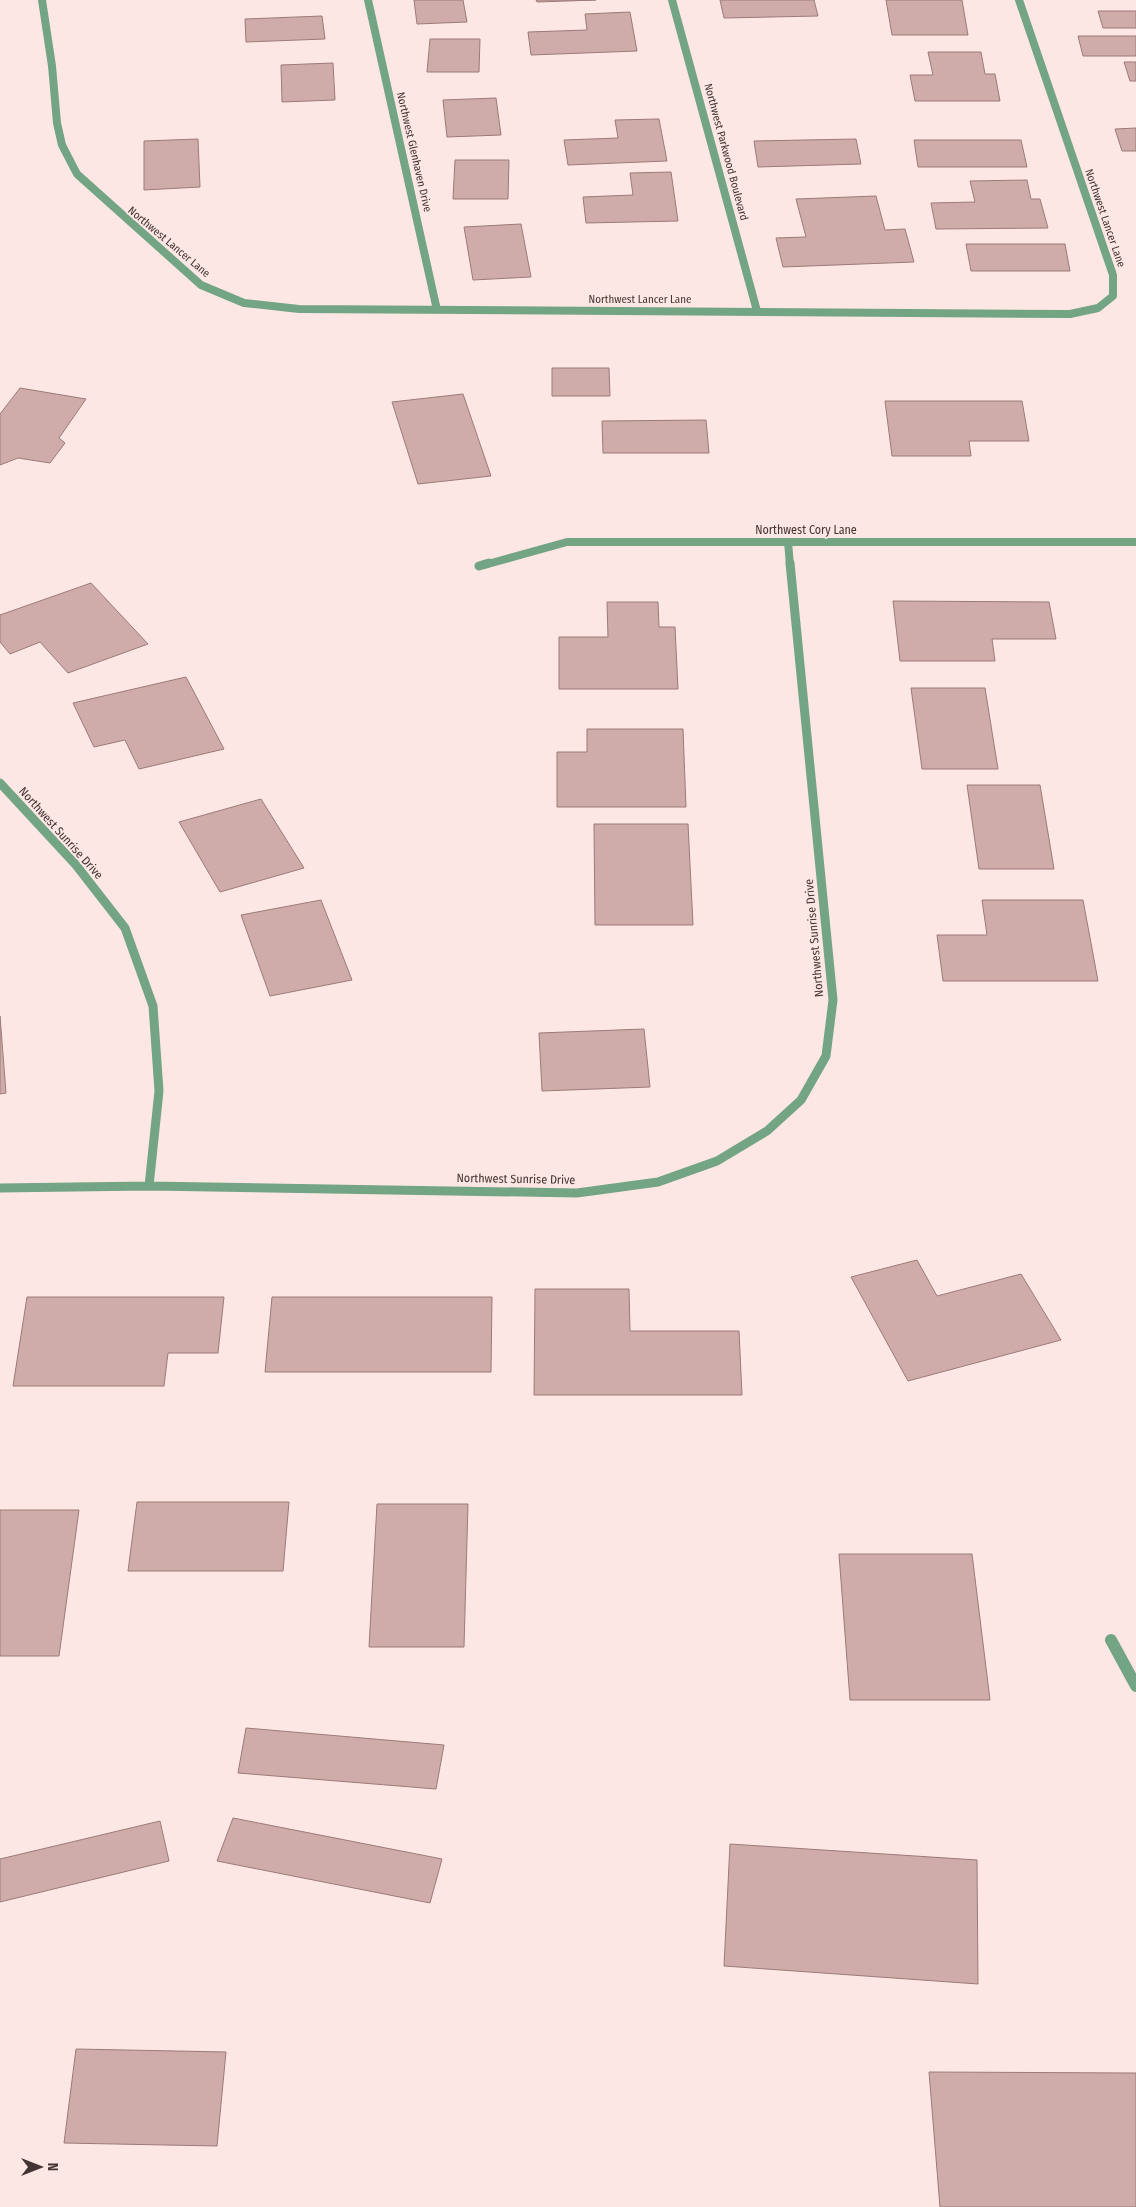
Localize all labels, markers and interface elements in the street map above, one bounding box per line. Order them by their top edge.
street label: Northwest Parkwood Boulevard [701,82,751,222]
street label: Northwest Glenhaven Drive [394,91,434,213]
street label: Northwest Lancer Lane [1082,167,1128,269]
street label: Northwest Lancer Lane [125,204,213,280]
street label: Northwest Lancer Lane [589,293,691,306]
street label: Northwest Cory Lane [755,523,857,537]
street label: Northwest Sunrise Drive [16,784,106,882]
street label: Northwest Sunrise Drive [802,878,826,998]
street label: Northwest Sunrise Drive [457,1171,576,1187]
north arrow [15,2142,65,2192]
text: N [44,2163,61,2171]

